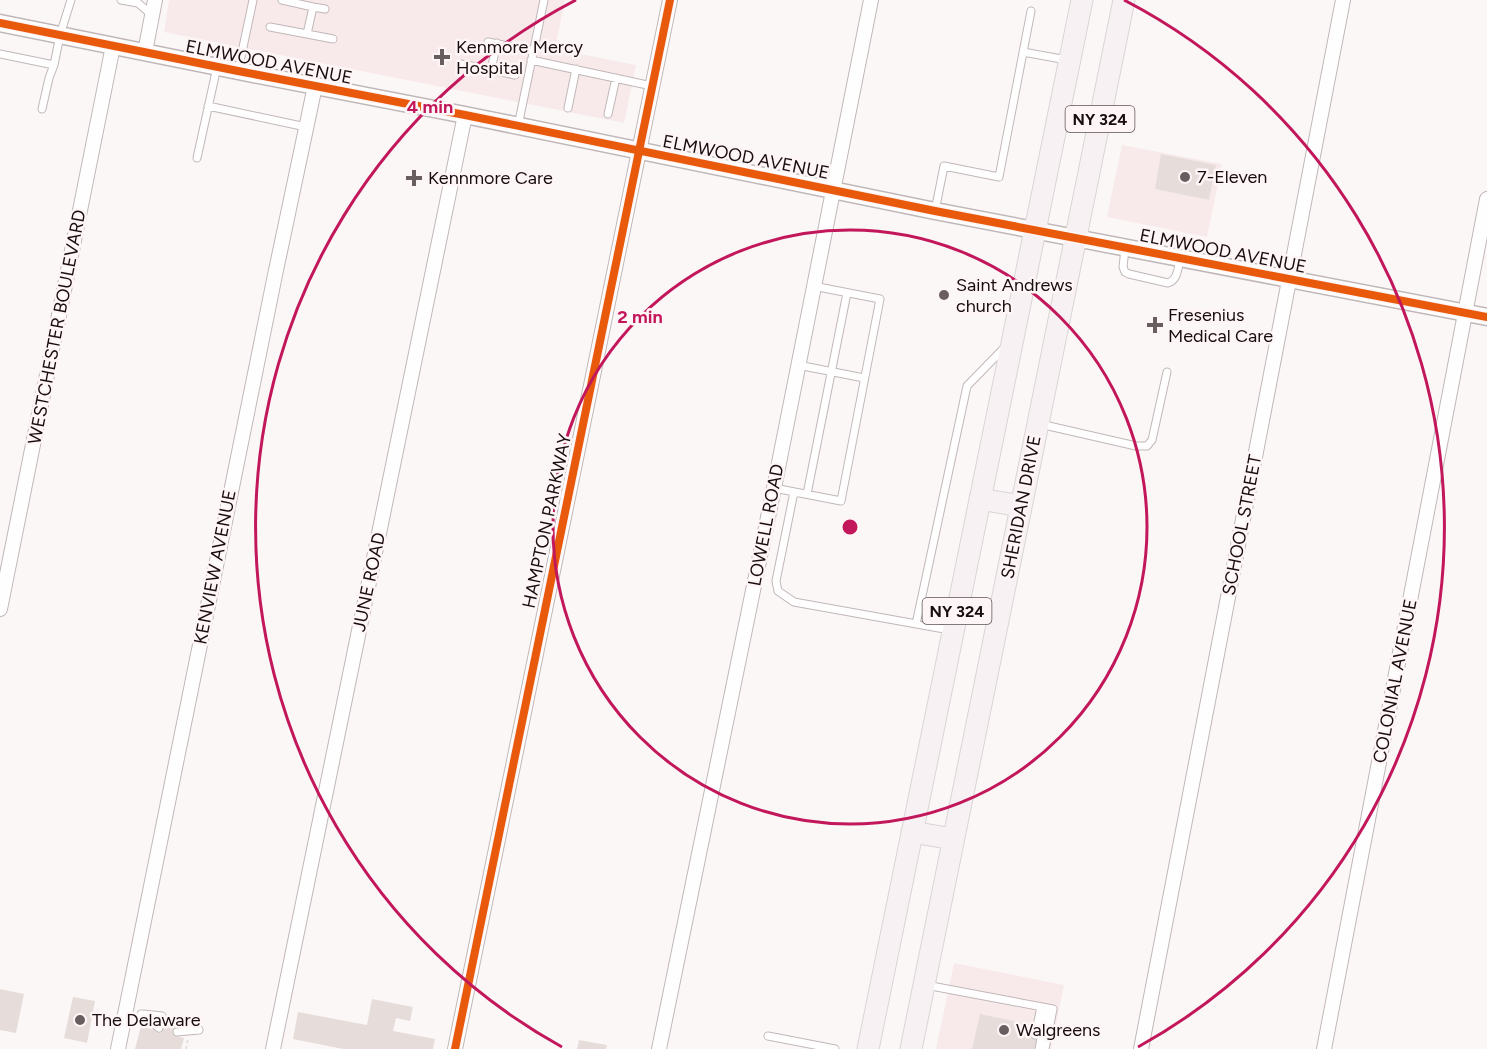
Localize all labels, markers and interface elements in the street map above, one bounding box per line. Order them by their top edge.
street label: ELMWOOD AVENUE [184,35,354,89]
place label: Kenmore Mercy Hospital [456,36,583,79]
marker: Kenmore Mercy Hospital [433,48,451,66]
text: 4 min [407,96,453,118]
road number: NY 324 [1066,106,1134,132]
street label: ELMWOOD AVENUE [661,130,831,184]
place label: 7-Eleven [1197,166,1267,188]
place label: Kennmore Care [428,167,553,189]
marker: Kennmore Care [405,169,423,187]
marker: 7-Eleven [1178,170,1192,184]
street label: WESTCHESTER BOULEVARD [23,208,91,446]
street label: ELMWOOD AVENUE [1138,224,1308,278]
place label: Saint Andrews church [956,274,1073,317]
marker: Saint Andrews church [937,288,951,302]
place label: Fresenius Medical Care [1168,304,1273,347]
text: 2 min [617,306,663,328]
marker: Fresenius Medical Care [1146,316,1164,334]
street label: HAMPTON PARKWAY [518,432,576,610]
street label: SHERIDAN DRIVE [996,433,1046,581]
street label: SCHOOL STREET [1218,453,1266,597]
street label: LOWELL ROAD [743,462,789,588]
street label: KENVIEW AVENUE [189,488,241,646]
centre of rings [840,517,860,537]
street label: JUNE ROAD [348,530,390,634]
street label: COLONIAL AVENUE [1368,597,1422,765]
road number: NY 324 [922,598,992,624]
place label: The Delaware [92,1009,201,1031]
marker: The Delaware [73,1013,87,1027]
place label: Walgreens [1016,1019,1100,1041]
marker: Walgreens [997,1023,1011,1037]

